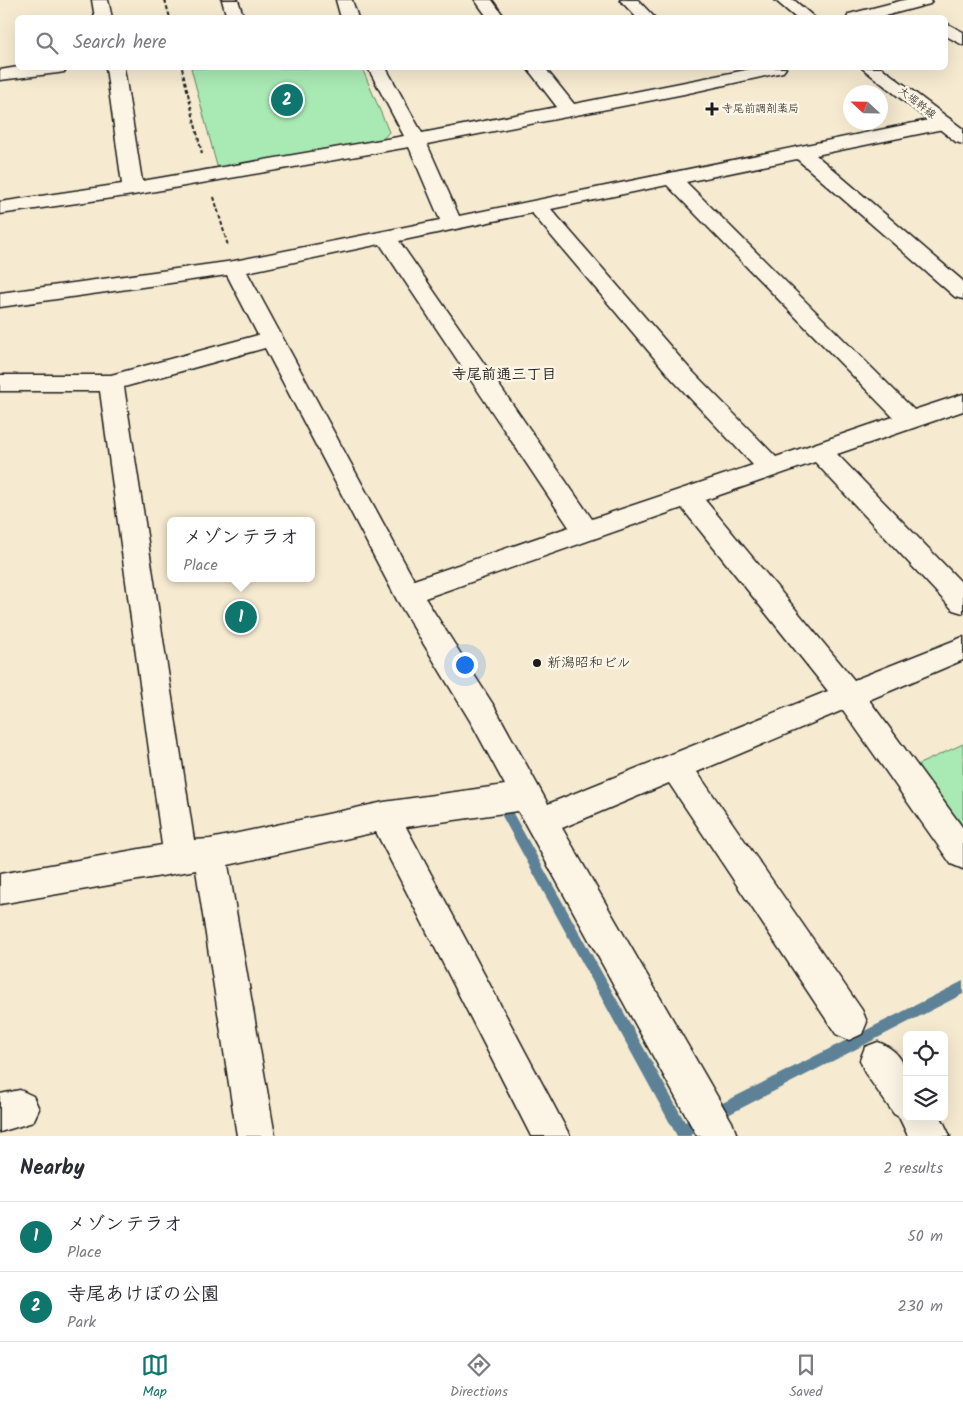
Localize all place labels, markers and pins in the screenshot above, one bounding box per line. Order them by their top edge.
pin: 2 [271,81,303,119]
place label: 寺尾前調剤薬局 [722,100,799,118]
marker: 寺尾前調剤薬局 [706,103,718,115]
pin: 1 [225,598,257,636]
place label: 新潟昭和ビル [547,652,631,674]
marker: 新潟昭和ビル [531,657,543,669]

